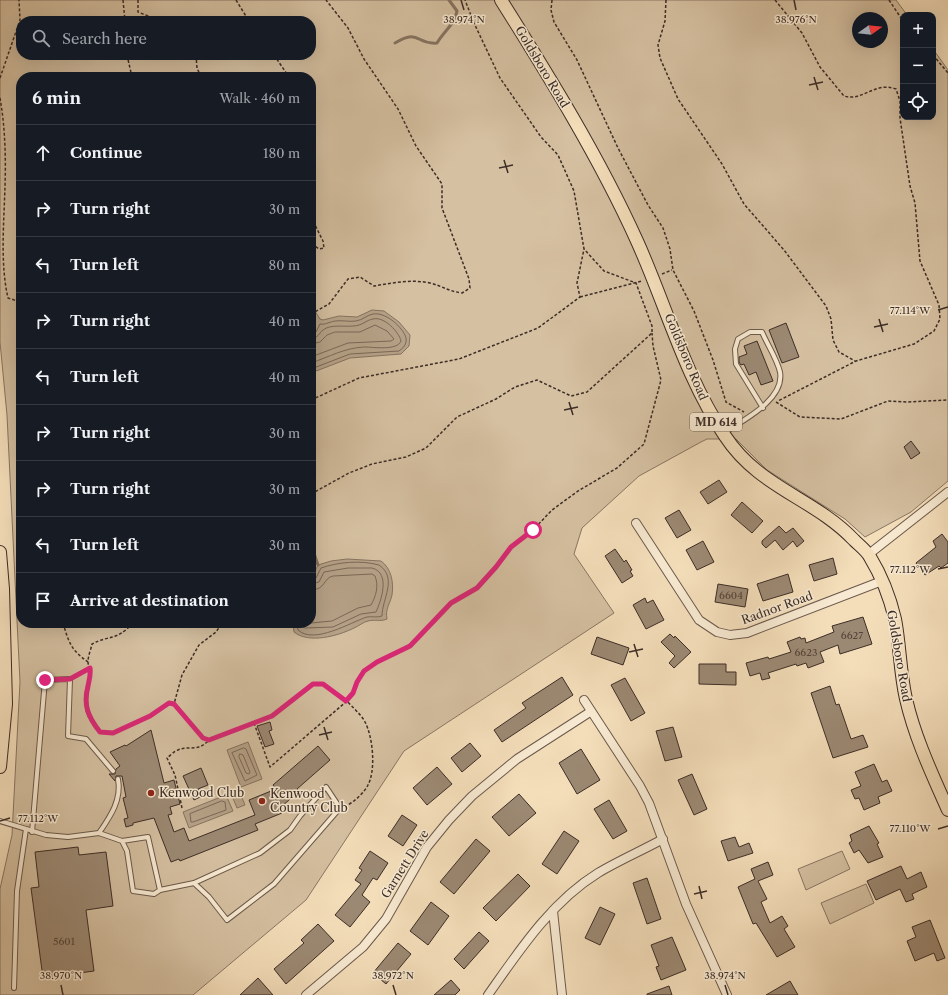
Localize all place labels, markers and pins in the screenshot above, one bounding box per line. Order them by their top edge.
place label: Kenwood Club [159,785,244,800]
place label: Kenwood Country Club [270,786,348,815]
marker: Kenwood Club [146,788,156,798]
marker: Kenwood Country Club [257,796,267,806]

